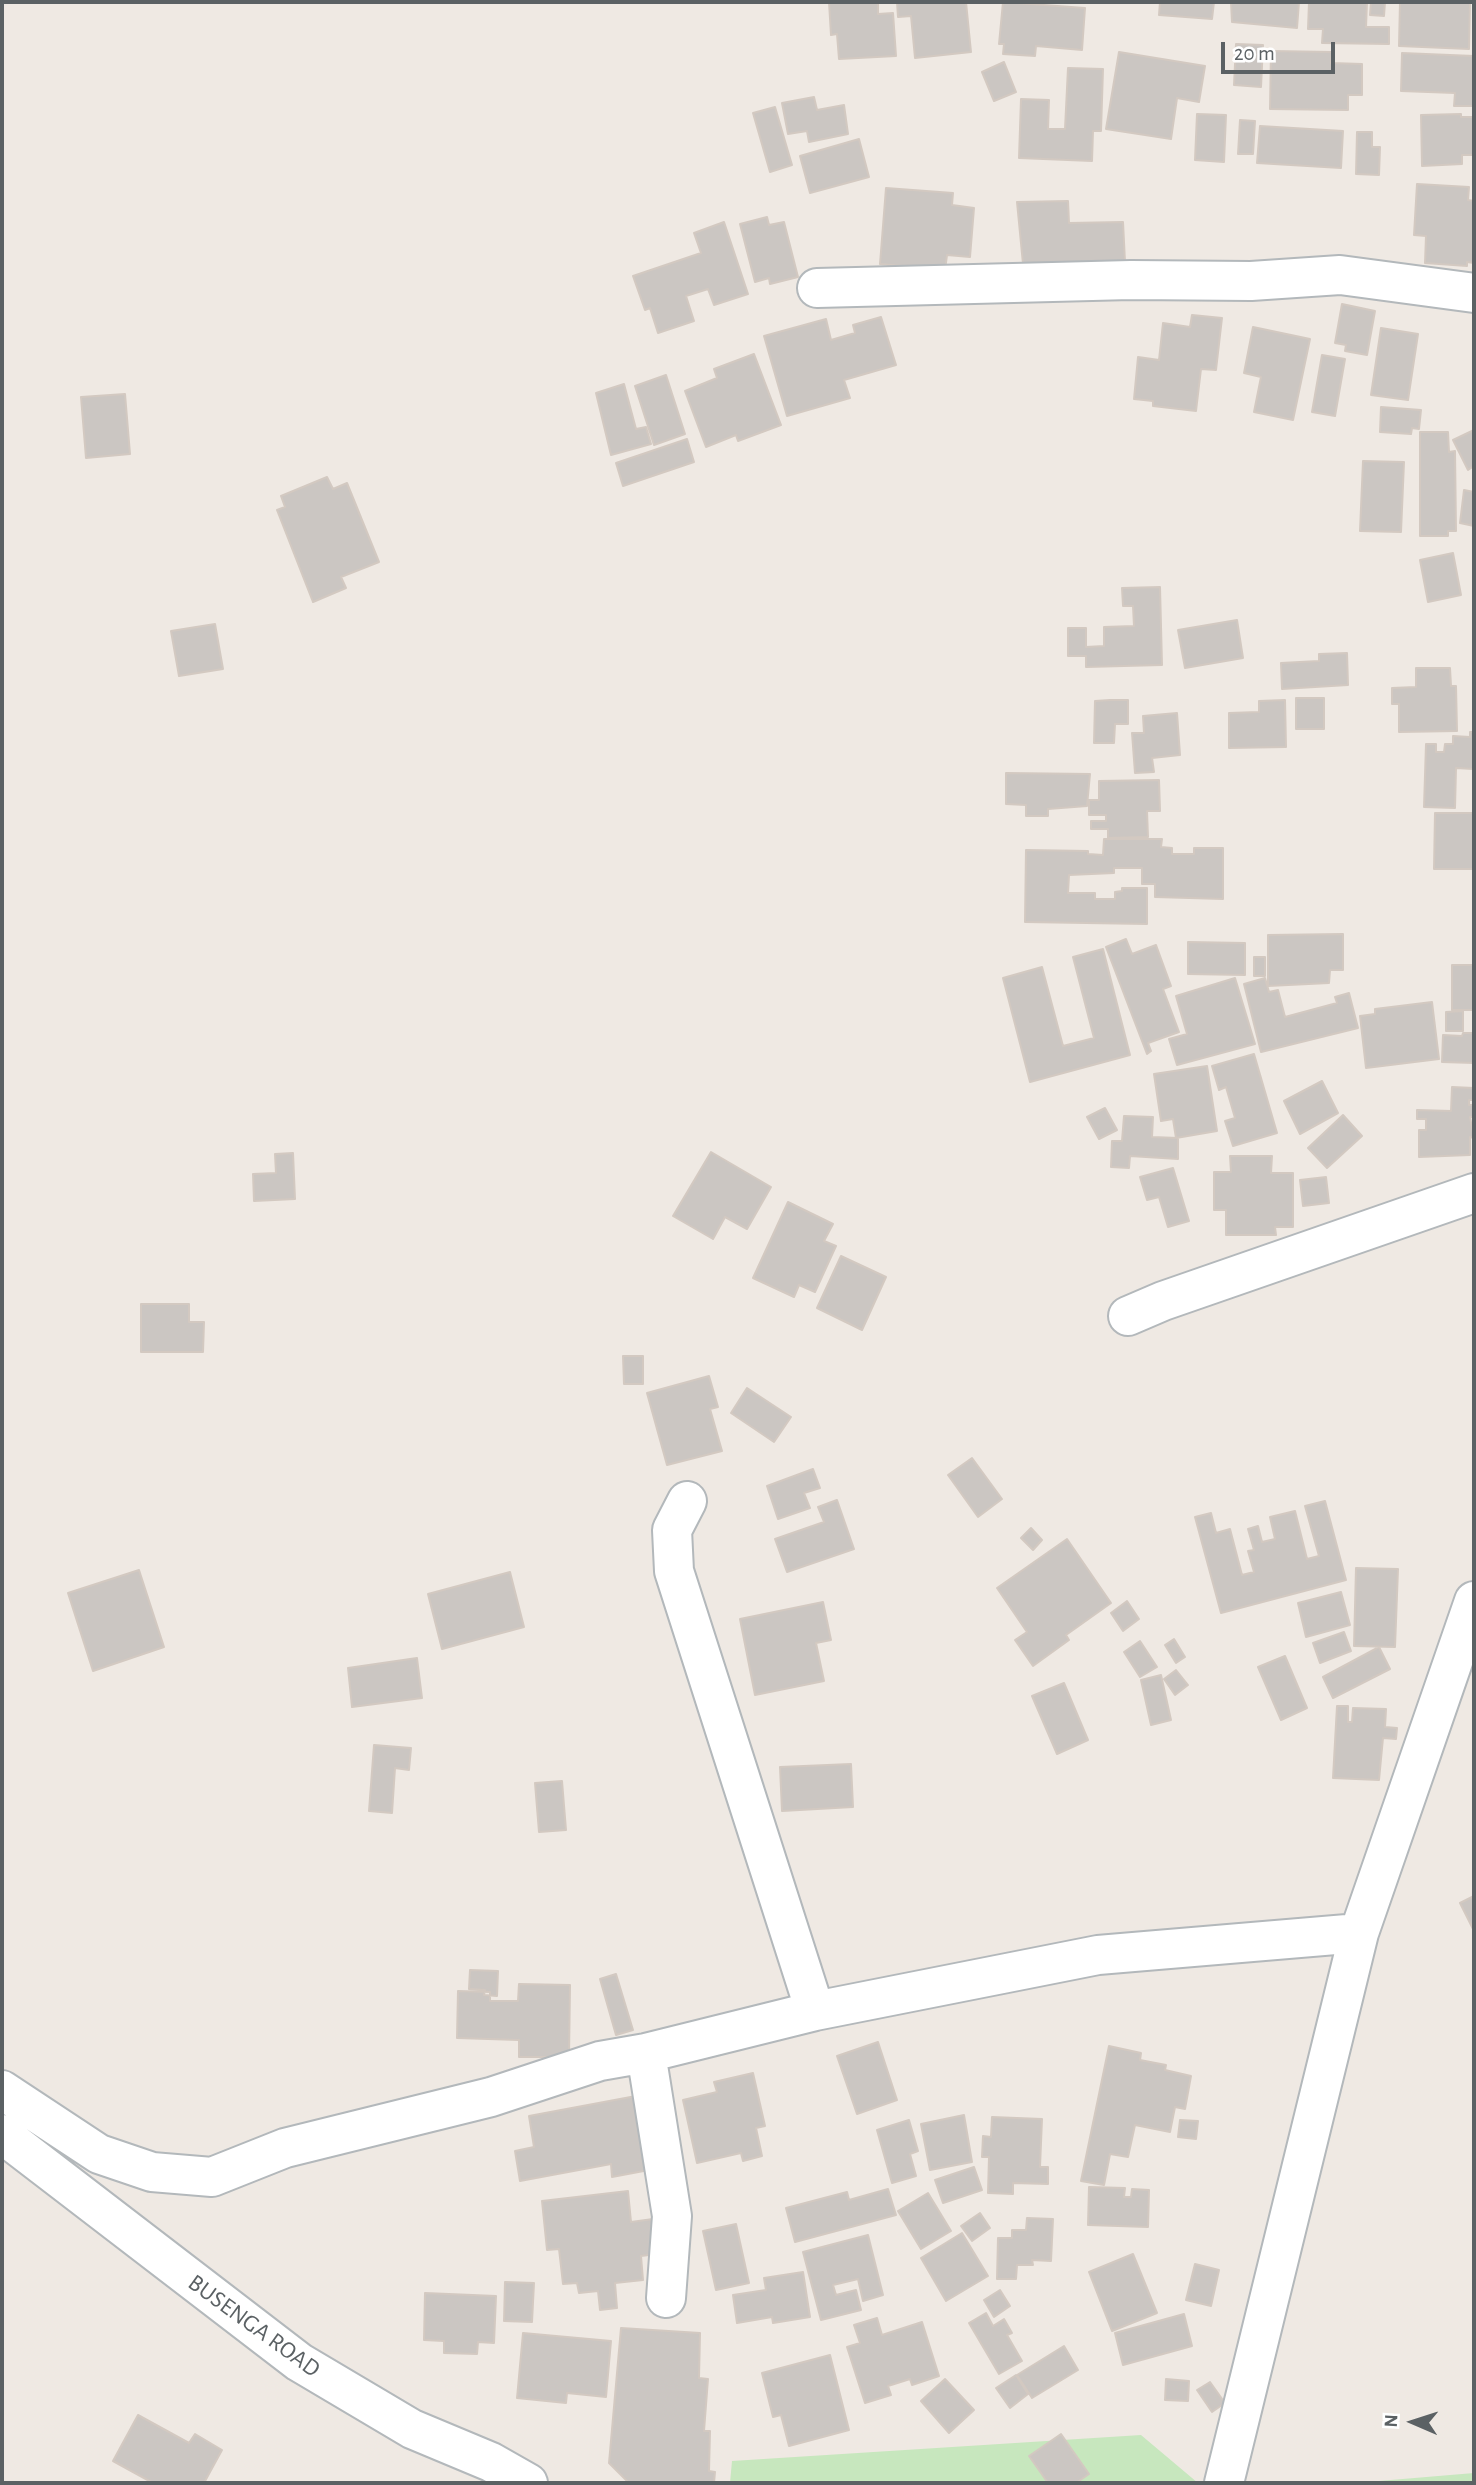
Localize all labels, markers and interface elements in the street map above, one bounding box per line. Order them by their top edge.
scale bar [1224,28,1338,72]
text: 20 m [1234,43,1275,64]
street label: BUSENGA ROAD [182,2268,326,2384]
north arrow [1378,2387,1448,2457]
text: N [1382,2414,1401,2428]

